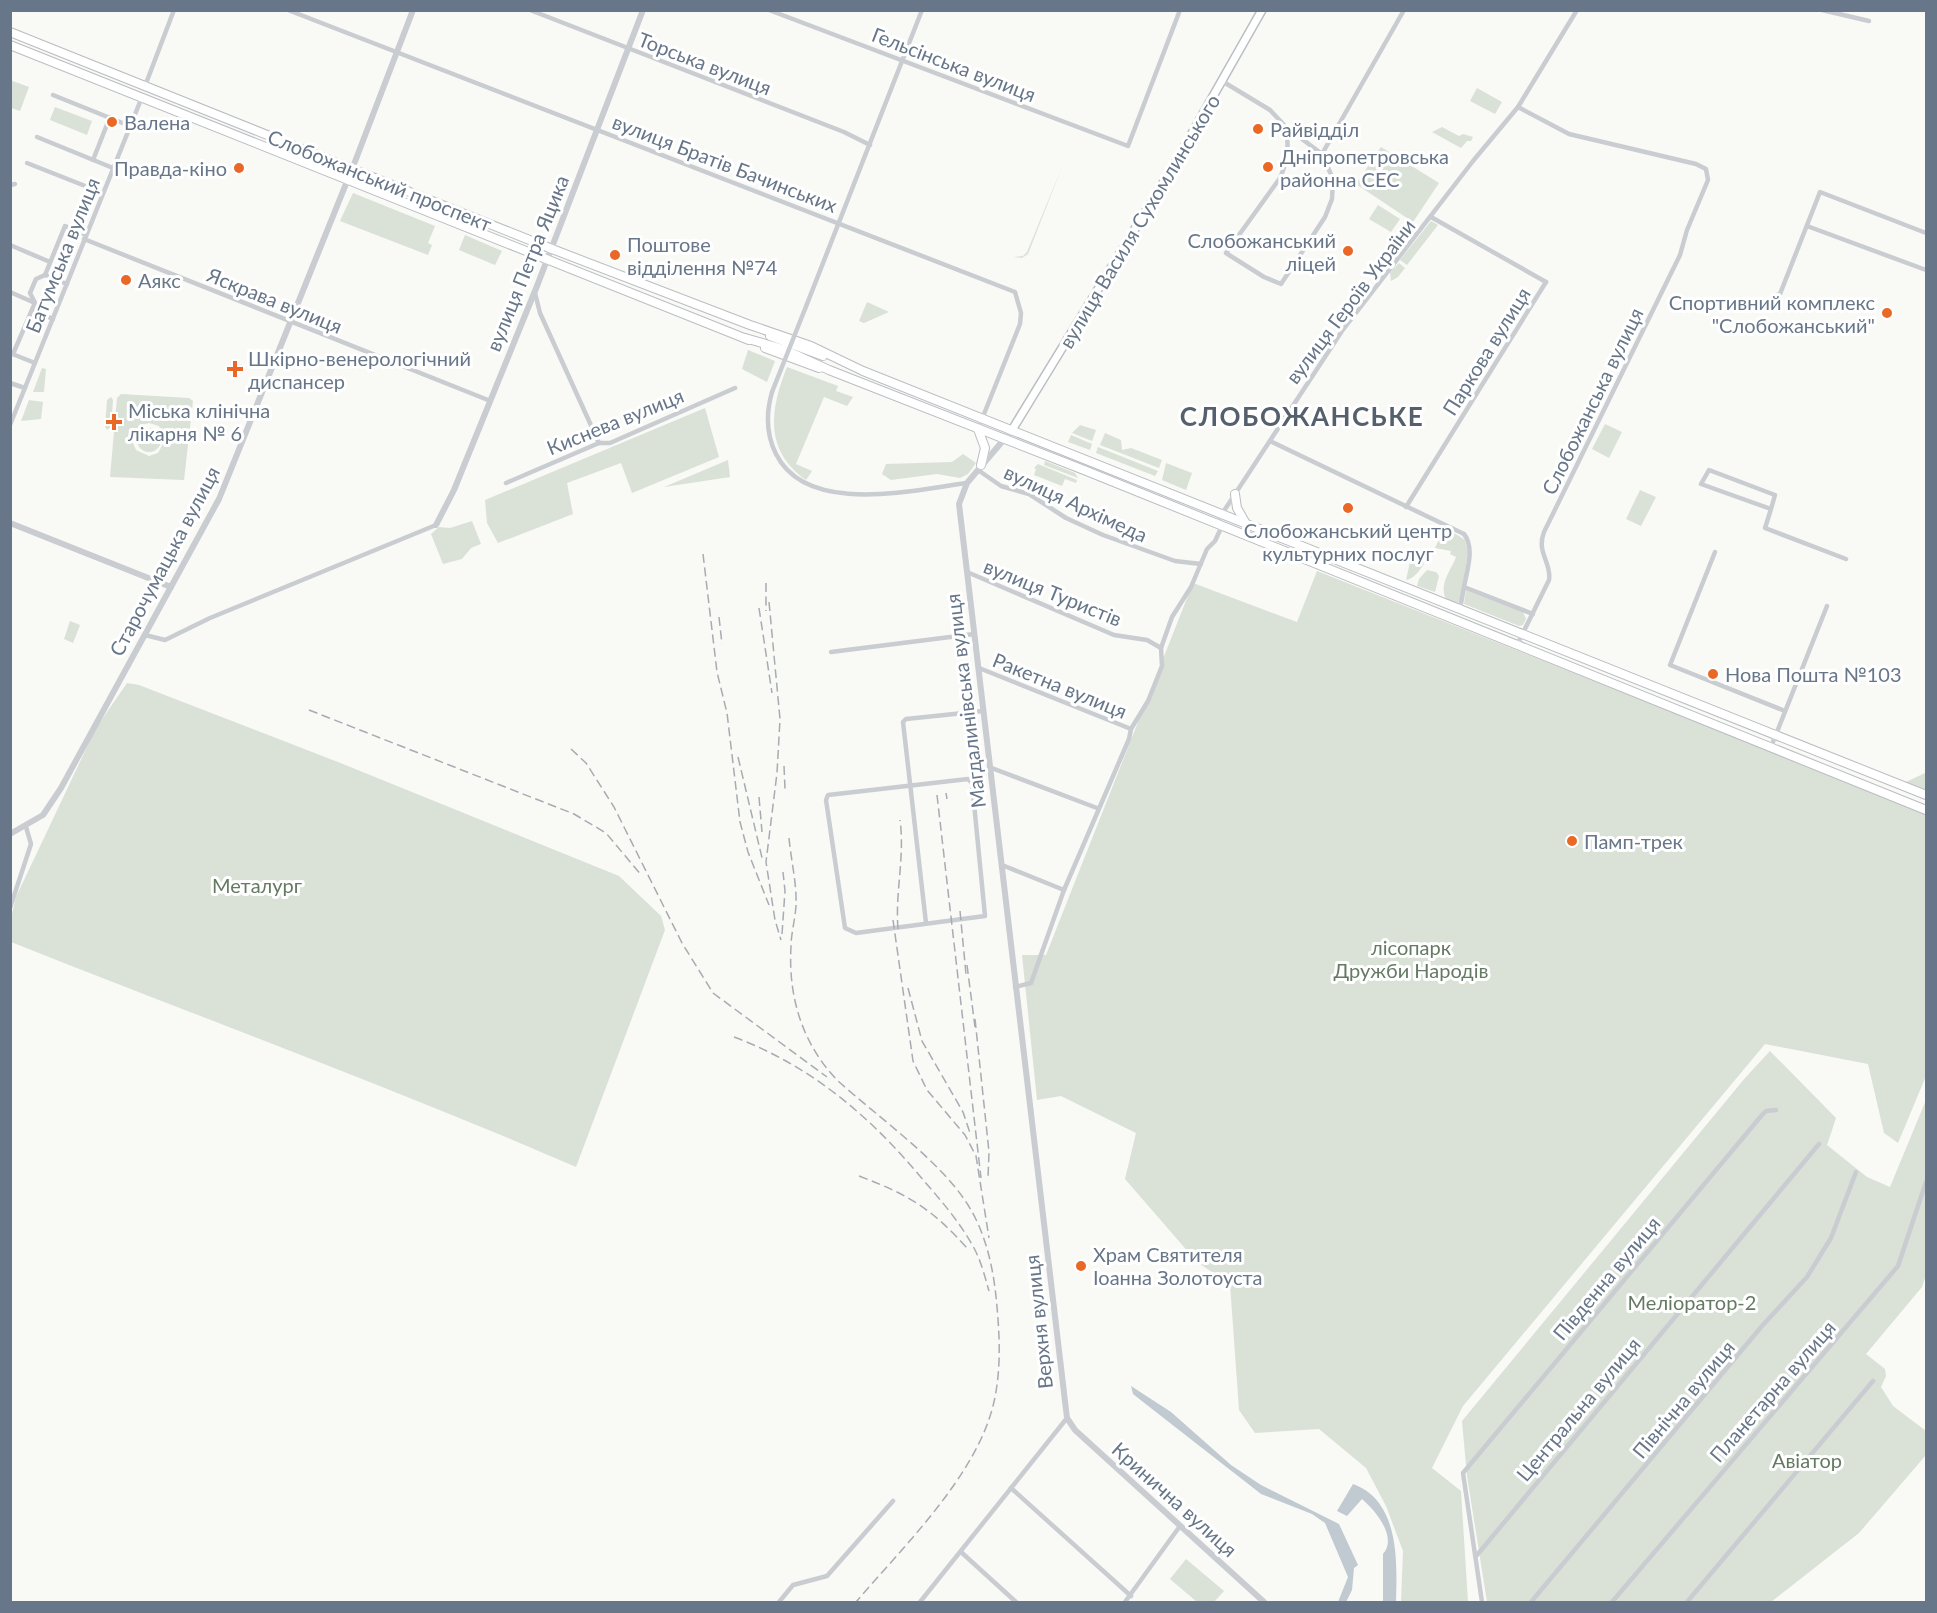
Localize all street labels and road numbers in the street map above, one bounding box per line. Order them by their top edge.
street label: Гельсінська вулиця [869,22,1039,106]
street label: Торська вулиця [635,27,775,99]
street label: вулиця Василя Сухомлинського [1053,90,1225,352]
street label: вулиця Братів Бачинських [609,109,841,217]
street label: Слобожанський проспект [265,124,495,236]
street label: вулиця Петра Яцика [481,172,573,354]
street label: Батумська вулиця [20,174,104,336]
street label: вулиця Героїв України [1280,214,1420,388]
street label: Яскрава вулиця [203,262,346,338]
street label: Паркова вулиця [1437,283,1535,419]
street label: Слобожанська вулиця [1536,304,1648,498]
street label: Киснева вулиця [543,383,687,459]
street label: вулиця Архімеда [1001,459,1151,547]
street label: Старочумацька вулиця [104,462,224,660]
street label: вулиця Туристів [980,553,1126,631]
street label: Магдалинівська вулиця [940,593,990,809]
street label: Ракетна вулиця [989,647,1131,723]
street label: Південна вулиця [1547,1211,1665,1345]
street label: Верхня вулиця [1019,1254,1057,1390]
street label: Планетарна вулиця [1704,1315,1840,1467]
street label: Центральна вулиця [1511,1332,1645,1486]
street label: Північна вулиця [1627,1335,1739,1463]
street label: Кринична вулиця [1108,1437,1242,1561]

